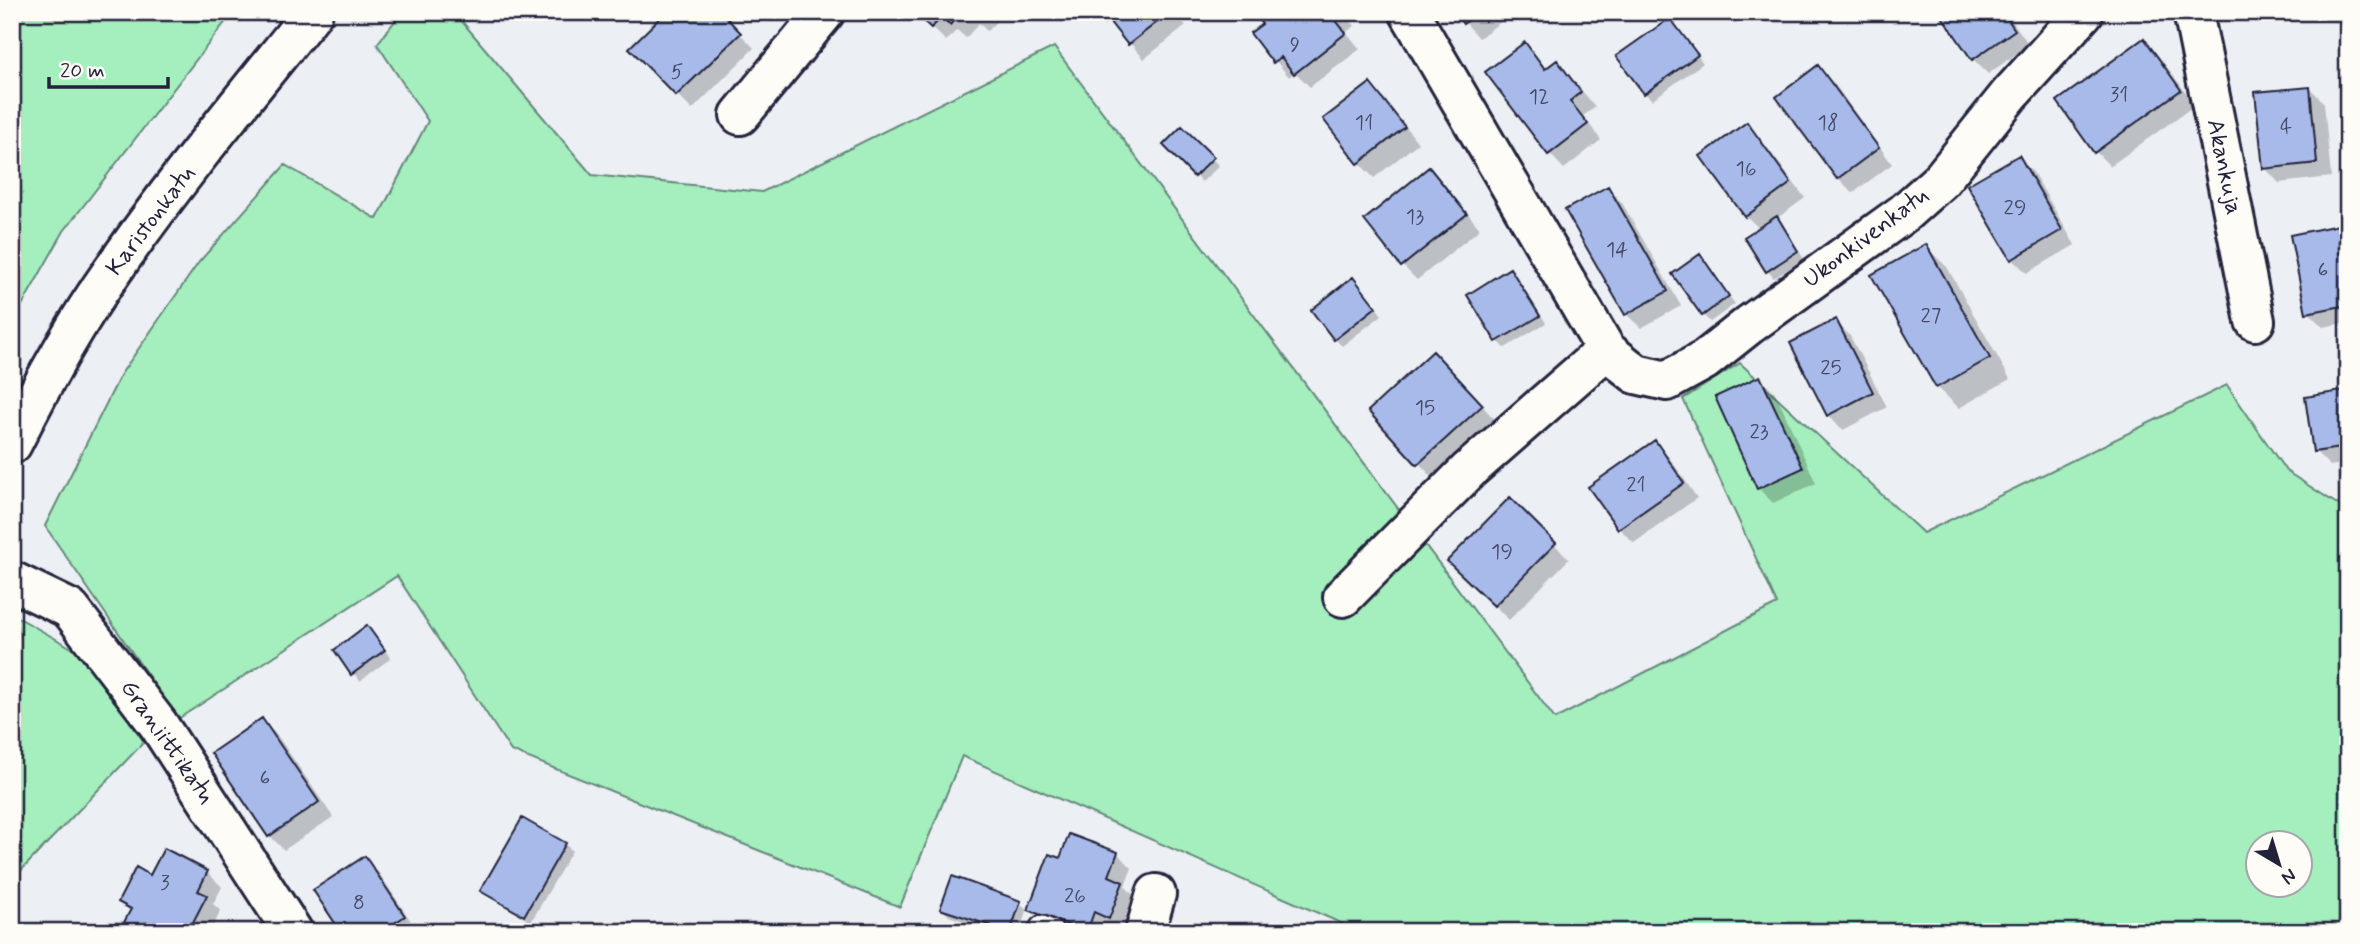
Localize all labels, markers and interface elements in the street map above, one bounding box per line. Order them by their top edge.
house number: 9 [1290,31,1300,59]
scale bar [49,46,168,90]
text: 20 m [60,57,105,85]
house number: 5 [671,58,683,86]
house number: 31 [2110,81,2128,109]
house number: 12 [1529,83,1549,111]
house number: 11 [1355,109,1373,137]
house number: 18 [1818,109,1838,137]
house number: 4 [2280,113,2292,141]
street label: Akankuja [2199,116,2249,218]
house number: 16 [1736,155,1757,183]
street label: Karistonkatu [99,160,203,282]
street label: Ukonkivenkatu [1797,181,1935,295]
house number: 29 [2004,194,2026,222]
house number: 13 [1406,203,1424,231]
house number: 14 [1606,236,1628,264]
house number: 6 [2318,256,2328,284]
house number: 27 [1921,302,1941,330]
house number: 25 [1820,354,1842,382]
house number: 15 [1415,394,1435,422]
house number: 23 [1749,418,1769,446]
house number: 21 [1626,471,1646,499]
house number: 19 [1491,538,1513,566]
street label: Graniittikatu [113,674,221,810]
house number: 6 [260,764,270,792]
north arrow [2244,828,2314,898]
text: N [2276,862,2301,890]
house number: 3 [160,869,170,897]
house number: 26 [1064,882,1086,910]
house number: 8 [353,889,365,917]

